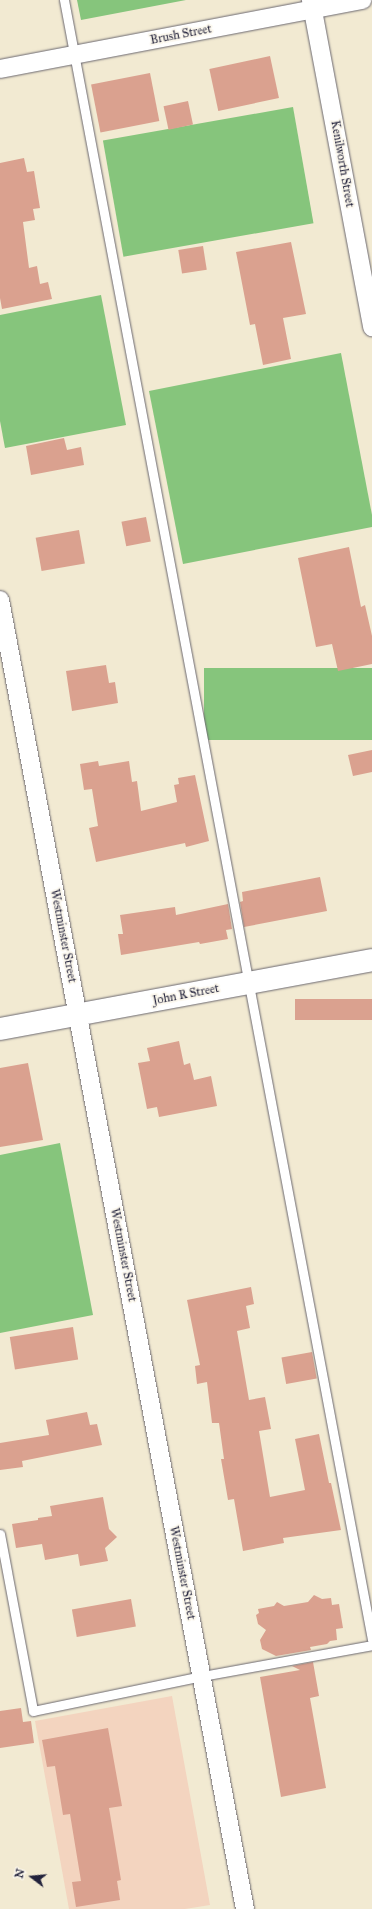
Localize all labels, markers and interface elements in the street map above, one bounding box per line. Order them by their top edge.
street label: Brush Street [149,22,213,48]
street label: Kenilworth Street [327,119,357,209]
street label: Westminster Street [47,888,79,984]
street label: John R Street [152,982,220,1008]
street label: Westminster Street [107,1207,139,1303]
street label: Westminster Street [166,1525,198,1621]
north arrow [12,1857,52,1897]
text: N [12,1867,28,1880]

